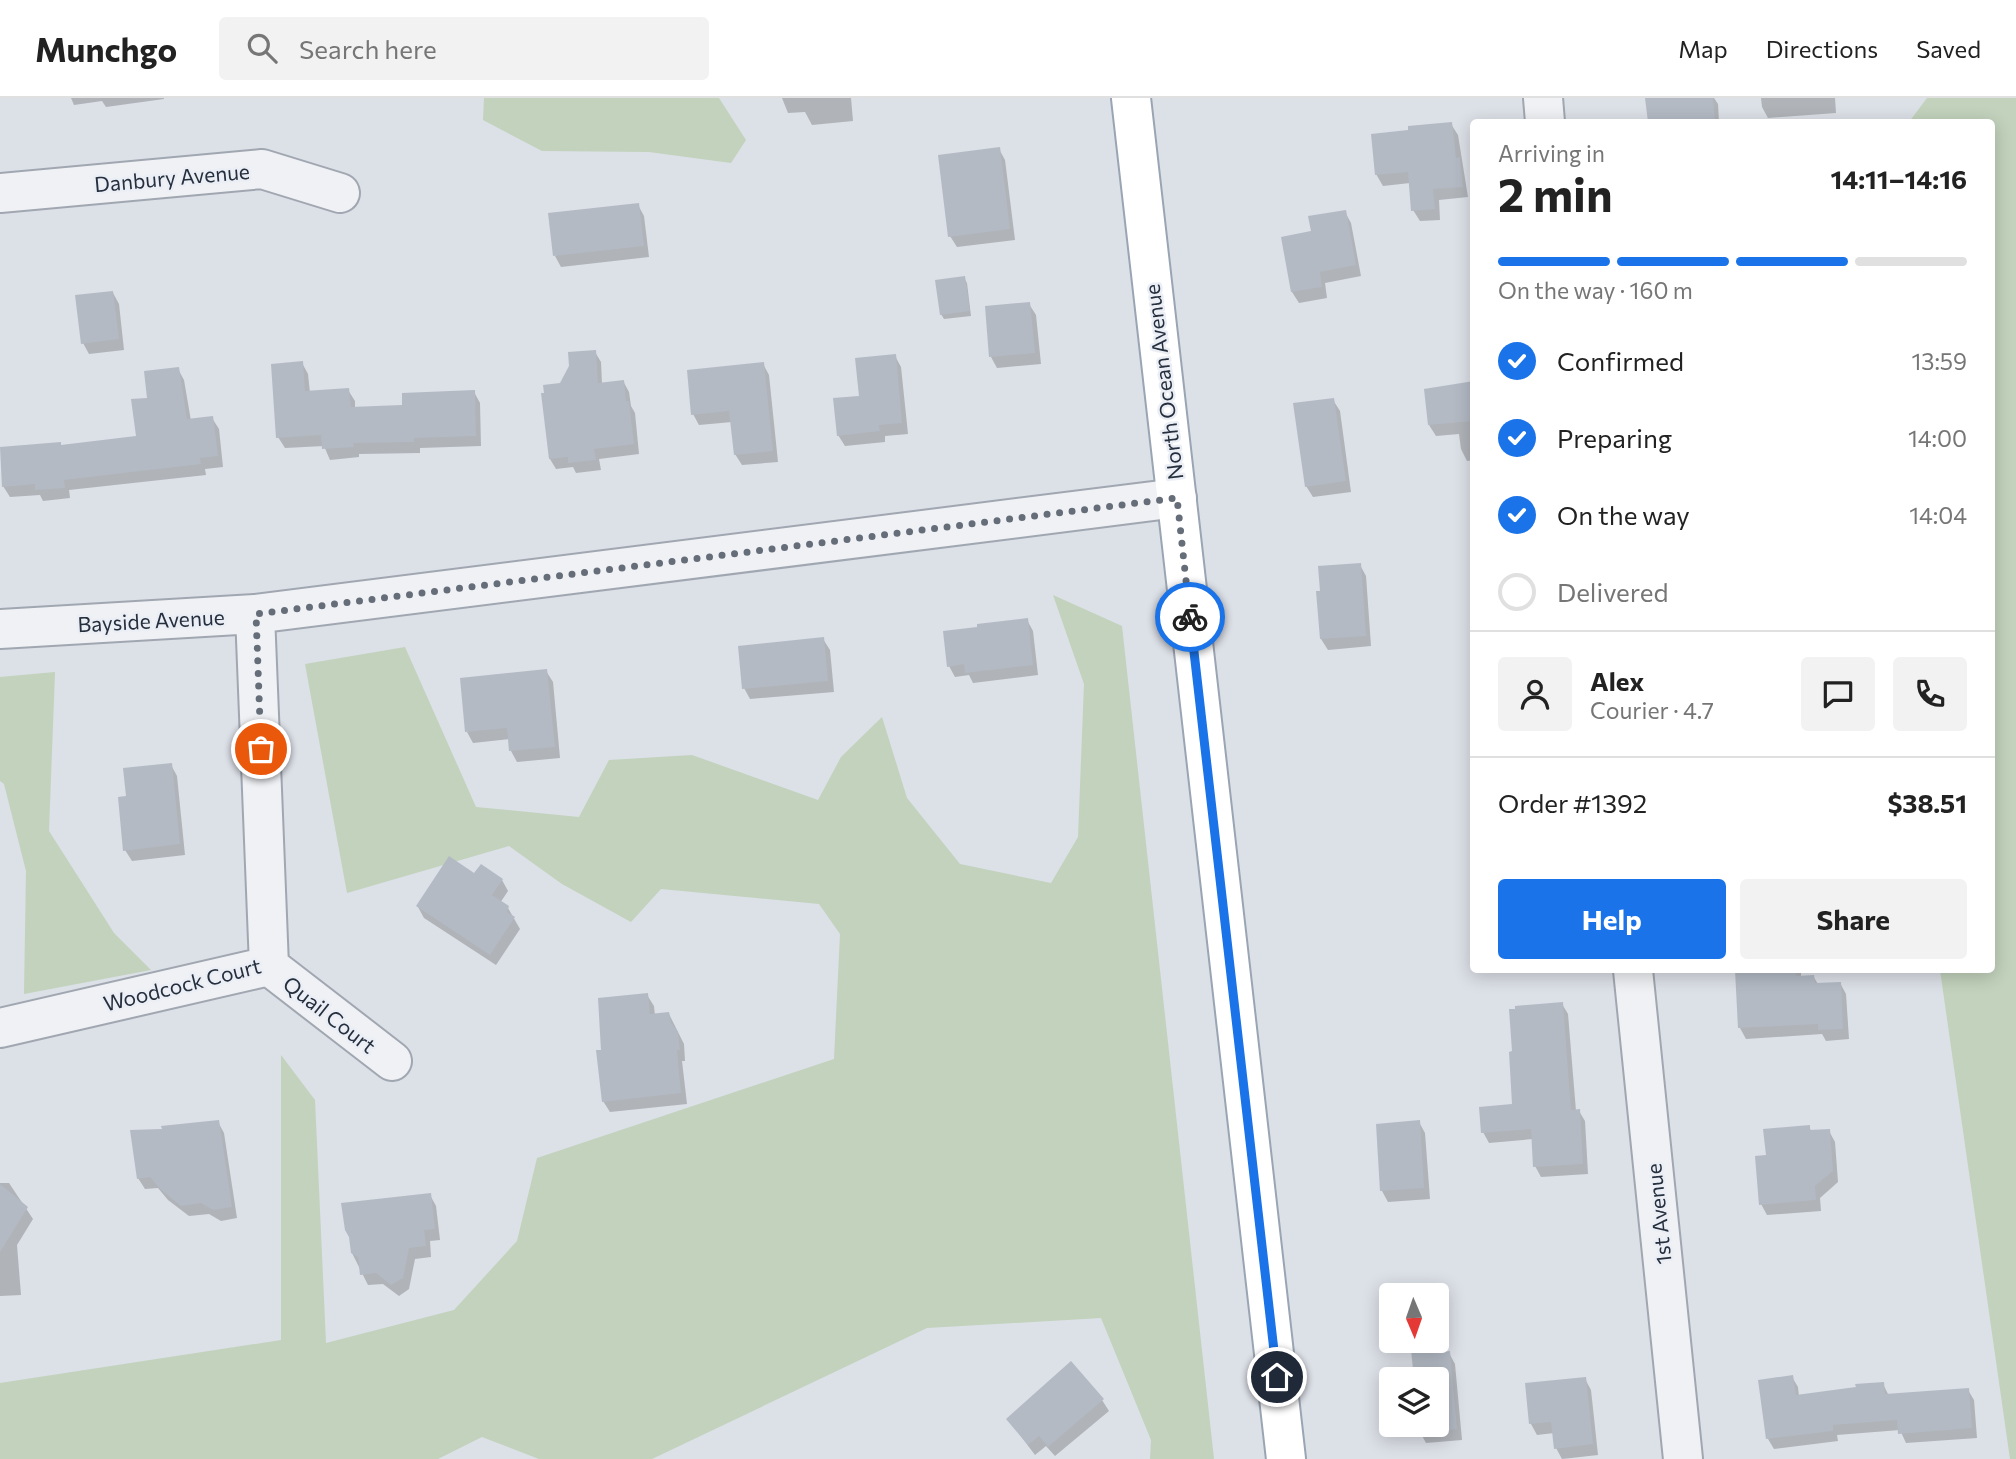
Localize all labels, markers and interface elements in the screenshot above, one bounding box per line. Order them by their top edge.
search box [219,17,709,80]
text: Munchgo [35,28,177,69]
icon: search [243,29,281,67]
text: Search here [299,33,437,64]
text: Map [1678,34,1728,63]
text: Directions [1766,34,1878,63]
text: Saved [1916,34,1981,63]
text: Arriving in [1498,139,1605,167]
street label: Danbury Avenue [93,158,251,196]
text: 14:11–14:16 [1831,163,1967,194]
text: 2 min [1498,165,1613,221]
text: On the way · 160 m [1498,276,1693,304]
street label: North Ocean Avenue [1139,283,1187,481]
icon: check [1498,342,1536,380]
text: Confirmed [1557,345,1684,376]
text: 13:59 [1911,347,1967,375]
icon: check [1498,419,1536,457]
text: Preparing [1557,422,1672,453]
text: 14:00 [1908,424,1967,452]
icon: check [1498,496,1536,534]
text: On the way [1557,499,1690,530]
text: 14:04 [1909,501,1967,529]
text: Delivered [1557,576,1668,607]
courier [1155,582,1225,652]
icon: bike [1171,598,1209,636]
street label: Bayside Avenue [77,604,225,636]
button: person [1498,657,1572,731]
button: chat [1801,657,1875,731]
button: phone [1893,657,1967,731]
text: Alex [1590,665,1644,696]
text: Courier · 4.7 [1590,696,1714,724]
pin [231,719,291,779]
icon: bag [242,730,280,768]
text: Order #1392 [1498,787,1647,818]
text: $38.51 [1887,787,1967,818]
button: Help [1498,879,1726,959]
button: Share [1740,879,1967,959]
street label: Woodcock Court [101,952,263,1016]
street label: Quail Court [279,970,381,1058]
street label: 1st Avenue [1640,1162,1676,1266]
north arrow [1379,1283,1449,1353]
map controls [1379,1283,1449,1437]
pin [1247,1347,1307,1407]
icon: home [1258,1358,1296,1396]
button: layers [1379,1367,1449,1437]

